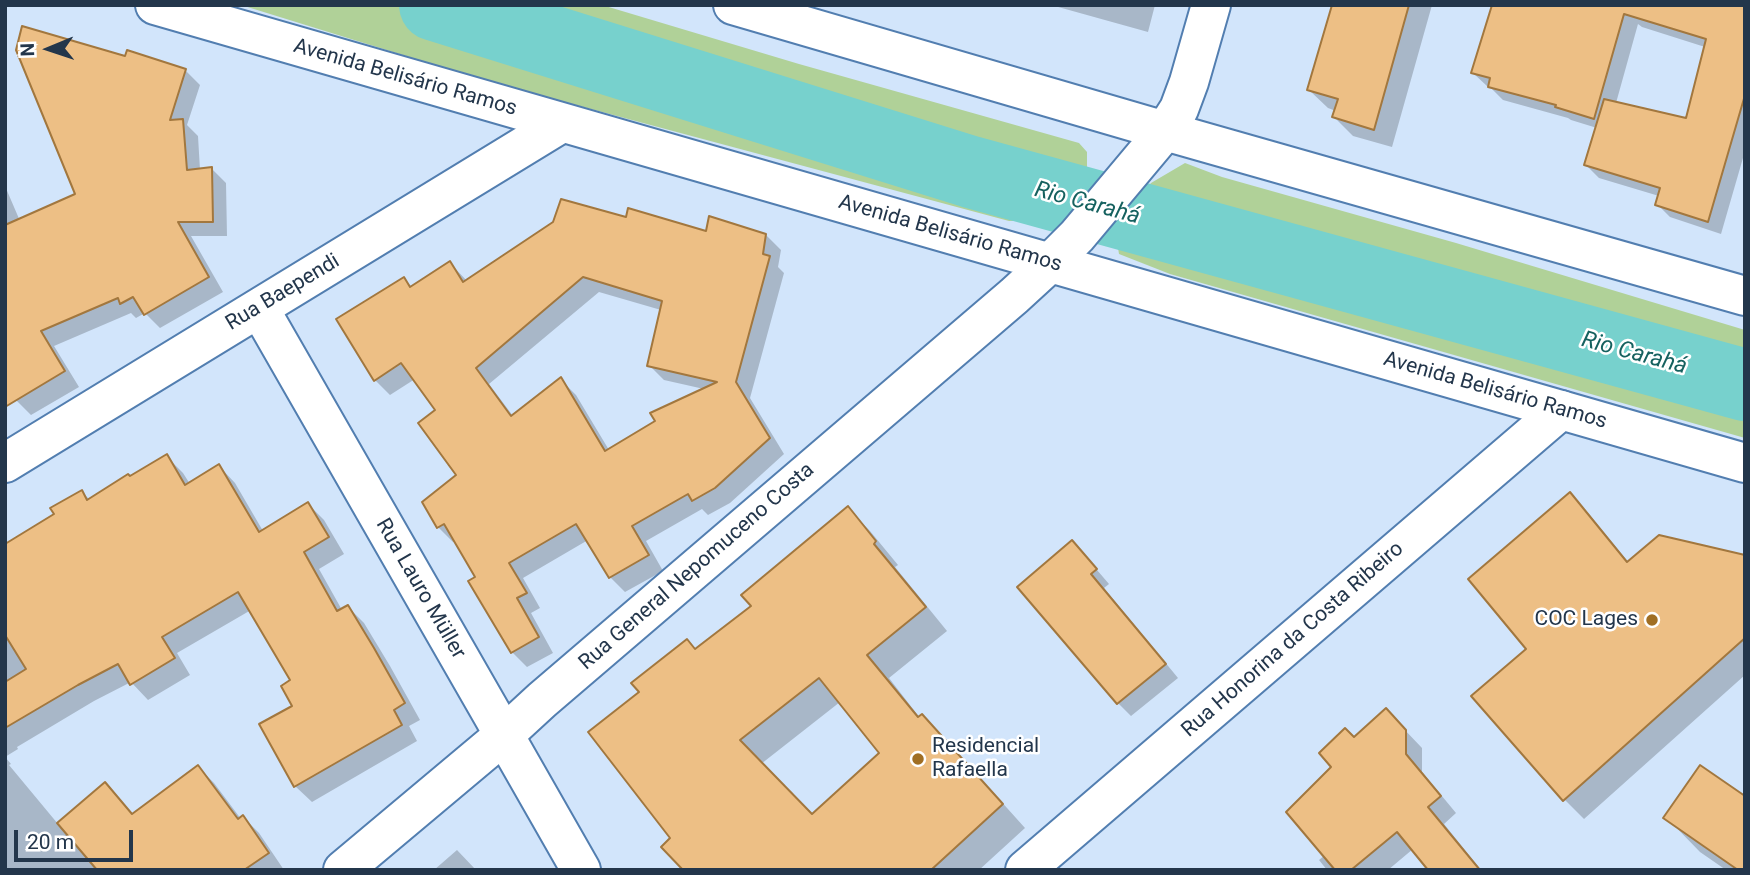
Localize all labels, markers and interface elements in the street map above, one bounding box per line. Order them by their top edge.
north arrow [14,14,84,84]
street label: Avenida Belisário Ramos [290,34,520,122]
text: N [16,43,39,57]
water label: Rio Carahá [1031,177,1143,231]
street label: Avenida Belisário Ramos [835,190,1065,278]
street label: Rua Baependi [222,249,344,337]
water label: Rio Carahá [1578,327,1690,381]
street label: Avenida Belisário Ramos [1380,347,1610,435]
street label: Rua General Nepomuceno Costa [574,458,820,676]
street label: Rua Lauro Müller [370,514,470,664]
street label: Rua Honorina da Costa Ribeiro [1177,537,1409,743]
place label: COC Lages [1535,607,1638,633]
marker: COC Lages [1644,612,1660,628]
place label: Residencial Rafaella [932,734,1039,784]
marker: Residencial Rafaella [910,751,926,767]
scale bar [18,816,136,860]
text: 20 m [27,830,74,854]

